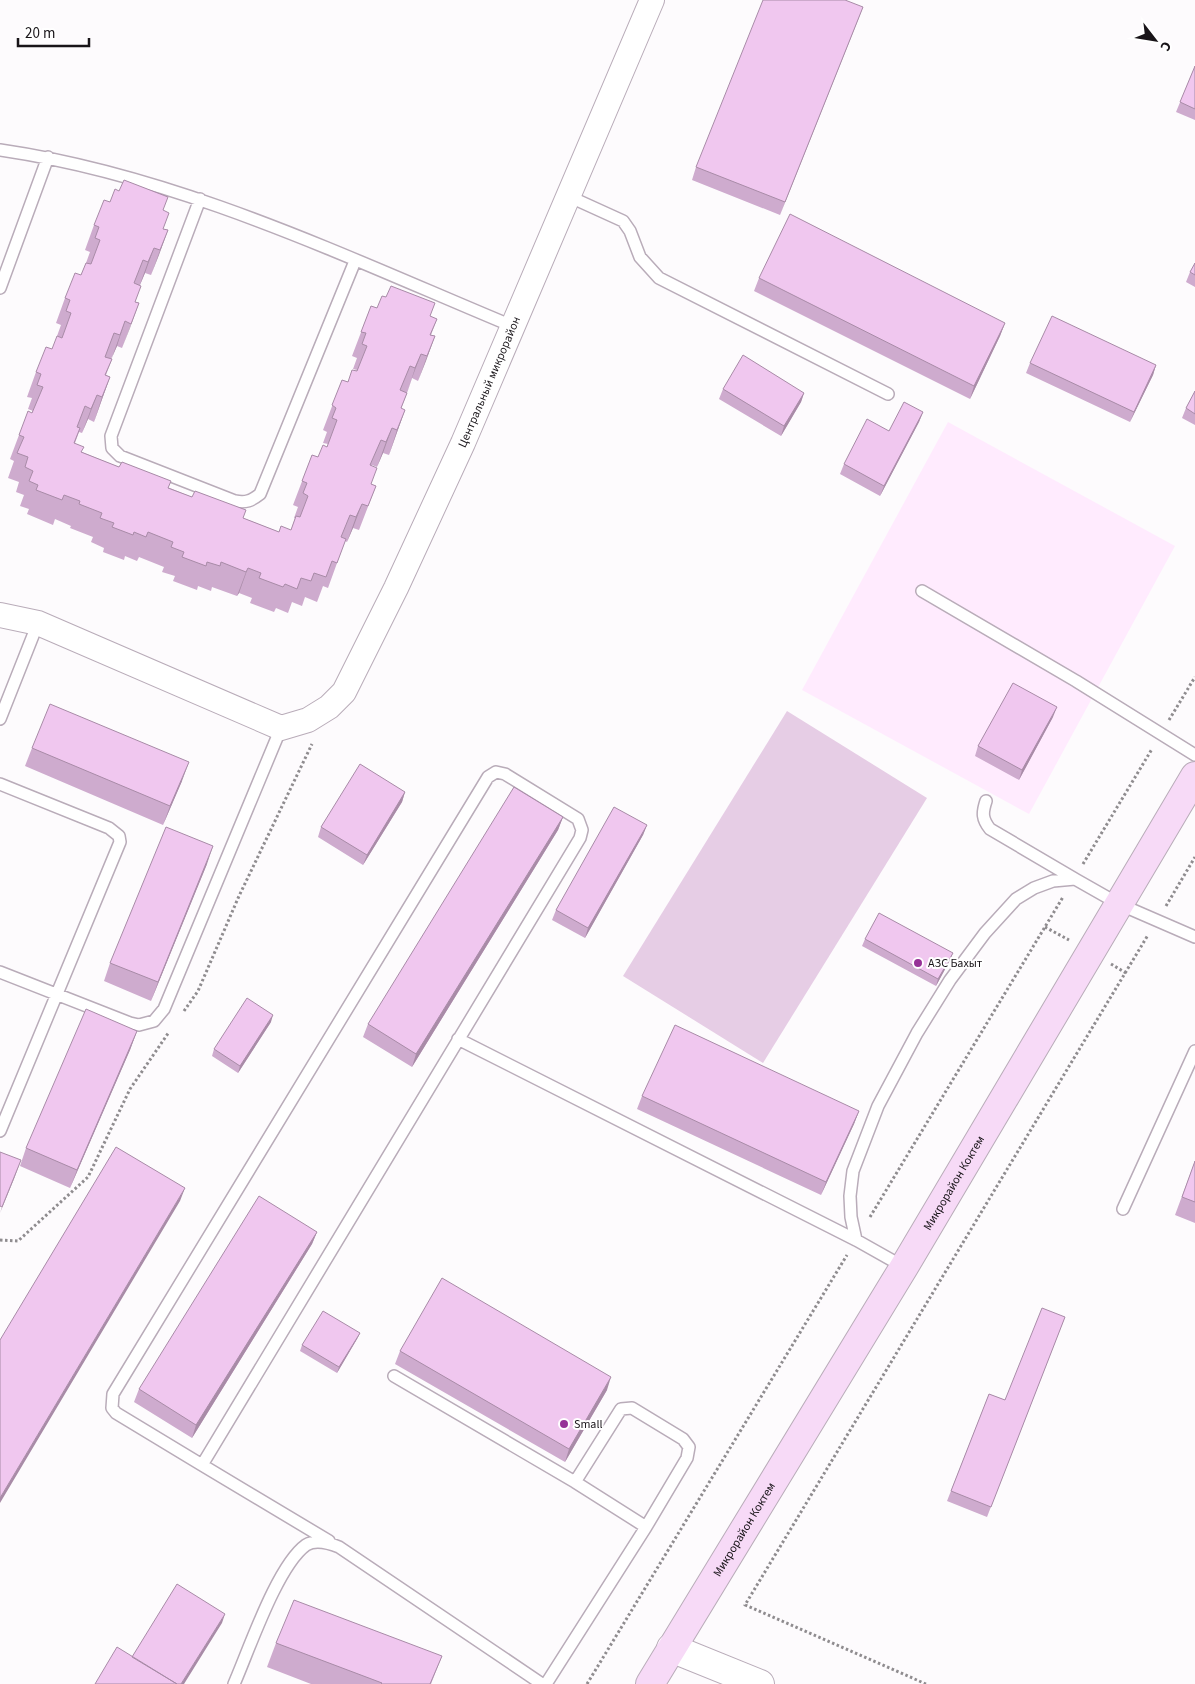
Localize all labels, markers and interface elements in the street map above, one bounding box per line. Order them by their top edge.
scale bar [18,15,89,47]
north arrow [1130,15,1180,65]
text: 20 m [25,23,55,44]
text: С [1155,38,1176,55]
street label: Центральный микрорайон [454,314,525,451]
place label: АЗС Бахыт [928,955,983,972]
marker: АЗС Бахыт [912,957,924,969]
street label: Микрорайон Коктем [919,1133,989,1234]
place label: Small [574,1416,603,1433]
marker: Small [558,1418,570,1430]
street label: Микрорайон Коктем [709,1479,780,1580]

